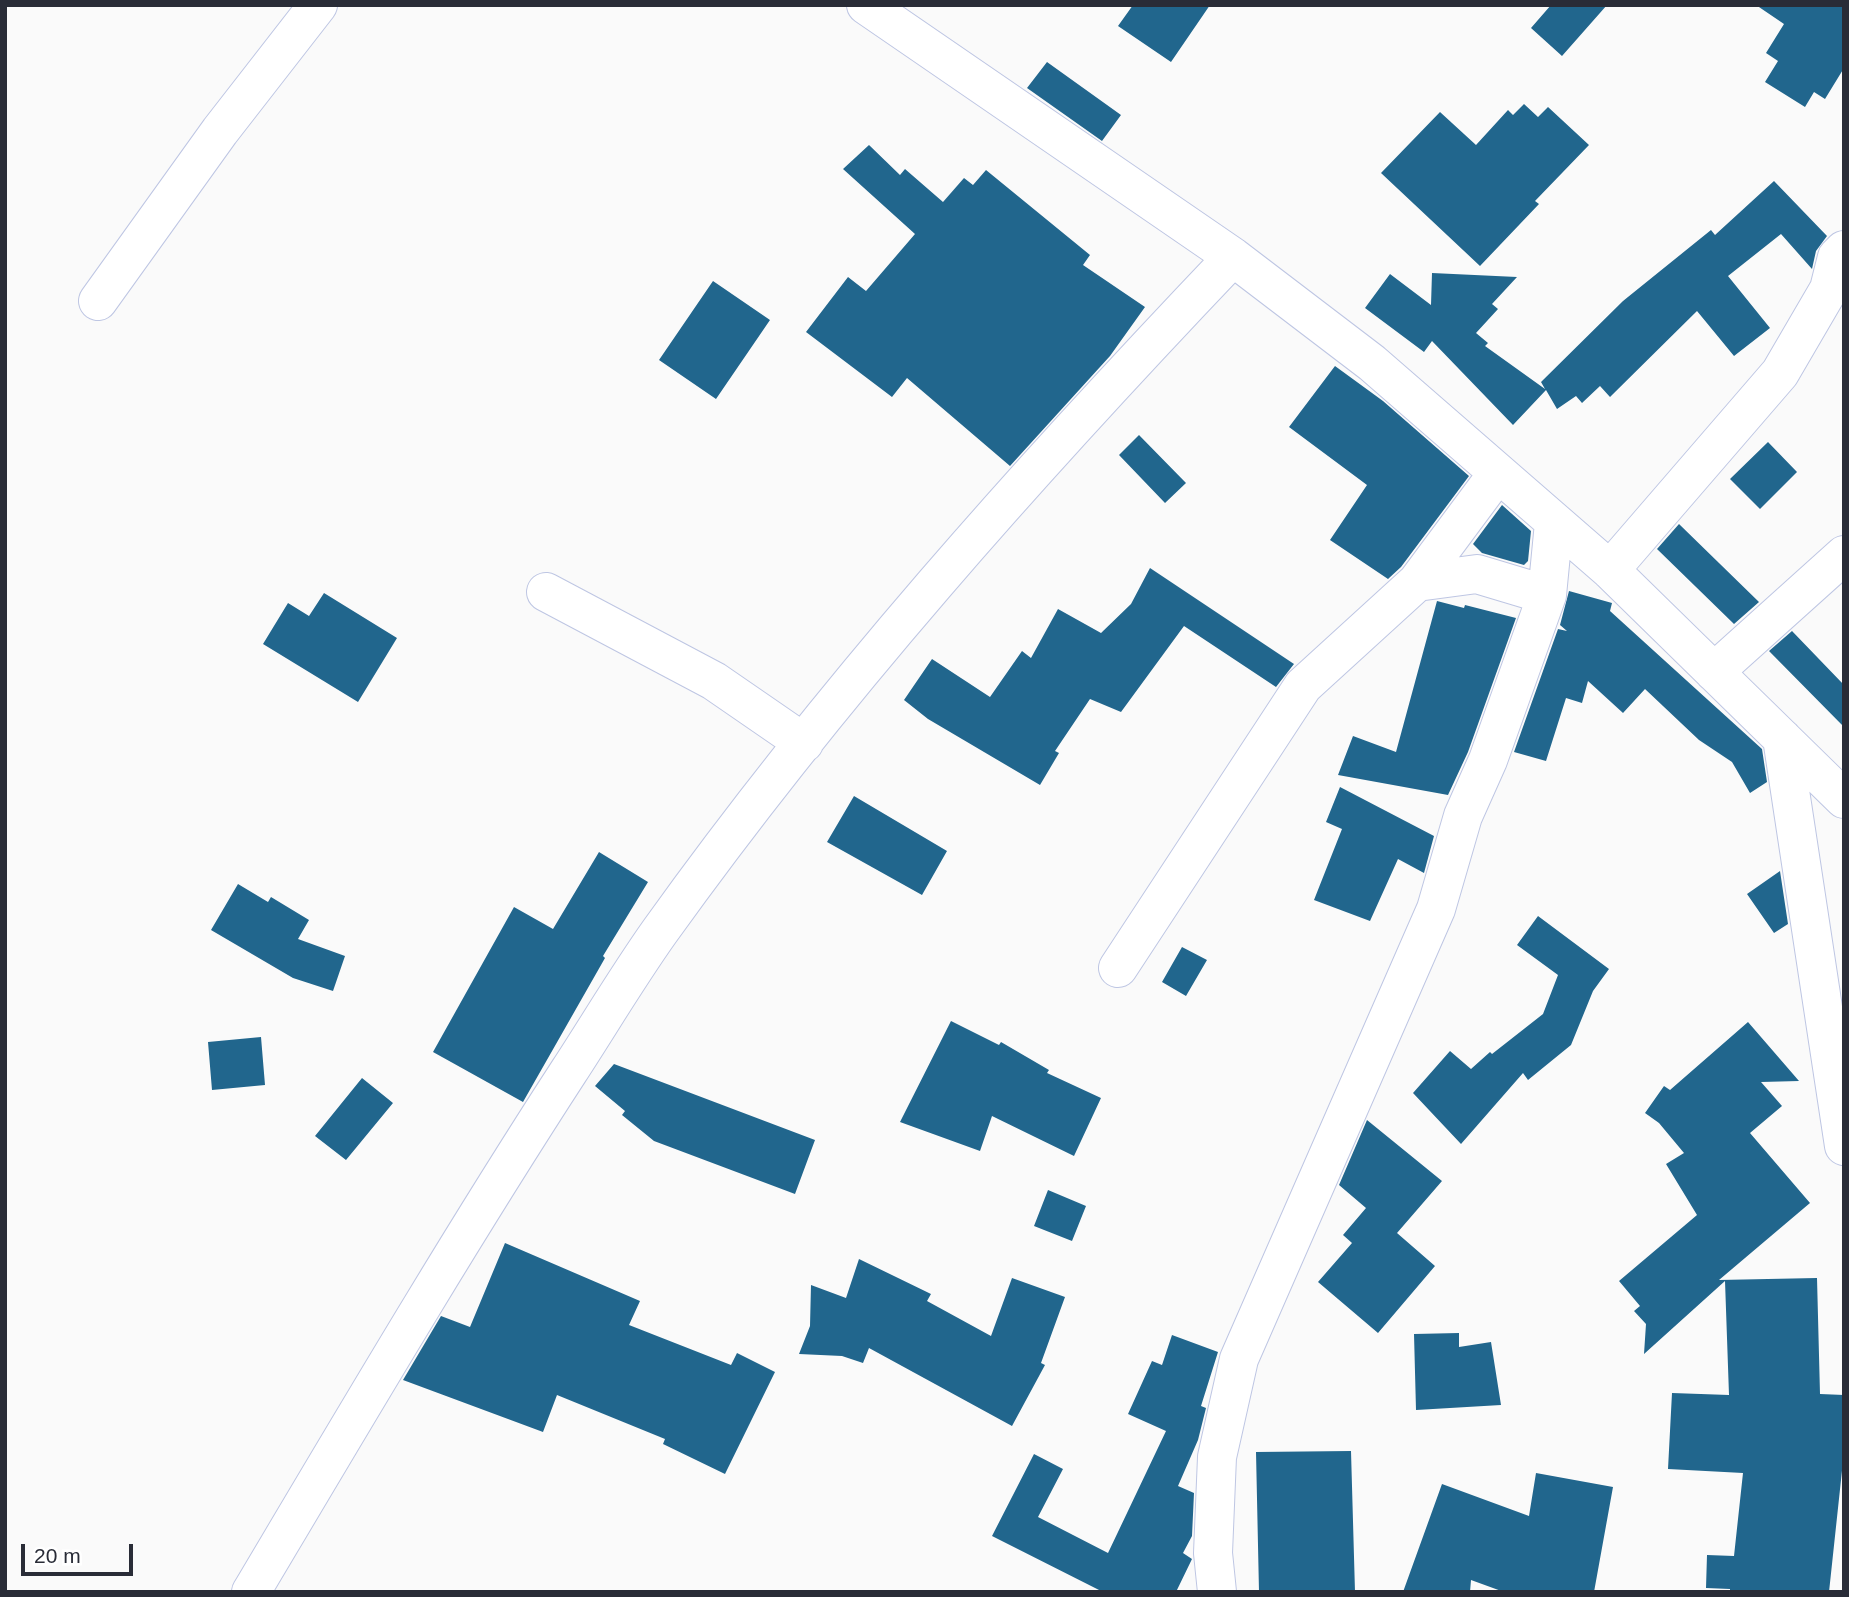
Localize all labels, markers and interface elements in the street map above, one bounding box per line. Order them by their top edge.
scale bar [24,1530,136,1574]
text: 20 m [34,1544,81,1567]

